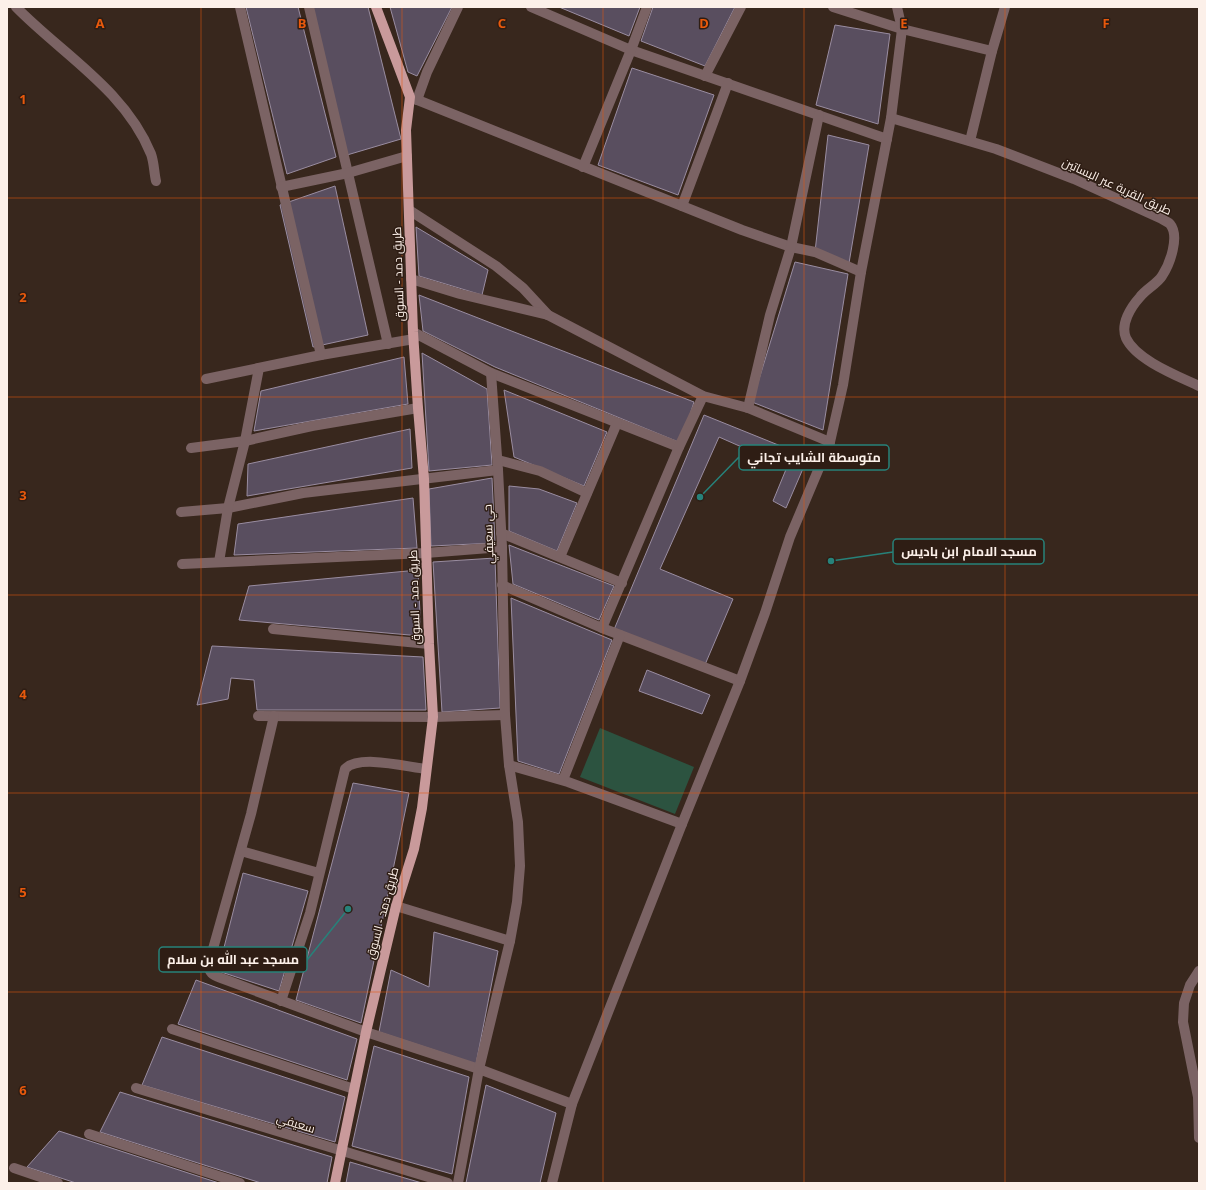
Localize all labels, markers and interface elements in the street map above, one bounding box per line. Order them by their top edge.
text: A [96,14,105,32]
text: B [298,14,306,32]
text: C [498,14,506,32]
text: D [699,14,709,32]
text: E [900,14,908,32]
text: F [1102,14,1110,32]
text: 1 [19,90,27,108]
street label: طريق القرية عبر البساتين [1060,153,1175,219]
street label: طريق دمد - السوق [388,226,408,322]
text: 2 [19,288,27,306]
callout: متوسطة الشايب تجاني [739,445,889,470]
text: متوسطة الشايب تجاني [747,448,881,469]
text: 3 [19,486,27,504]
street label: حي سعيفي [478,504,500,564]
callout: مسجد الامام ابن باديس [893,539,1044,564]
text: مسجد الامام ابن باديس [901,542,1037,561]
street label: طريق دمد - السوق [404,549,424,645]
text: 4 [19,685,27,703]
street label: طريق دمد - السوق [362,865,402,961]
text: 5 [19,883,27,901]
callout: مسجد عبد الله بن سلام [159,947,307,972]
text: مسجد عبد الله بن سلام [167,950,299,969]
text: 6 [19,1081,27,1099]
street label: سعيفي [274,1109,317,1139]

